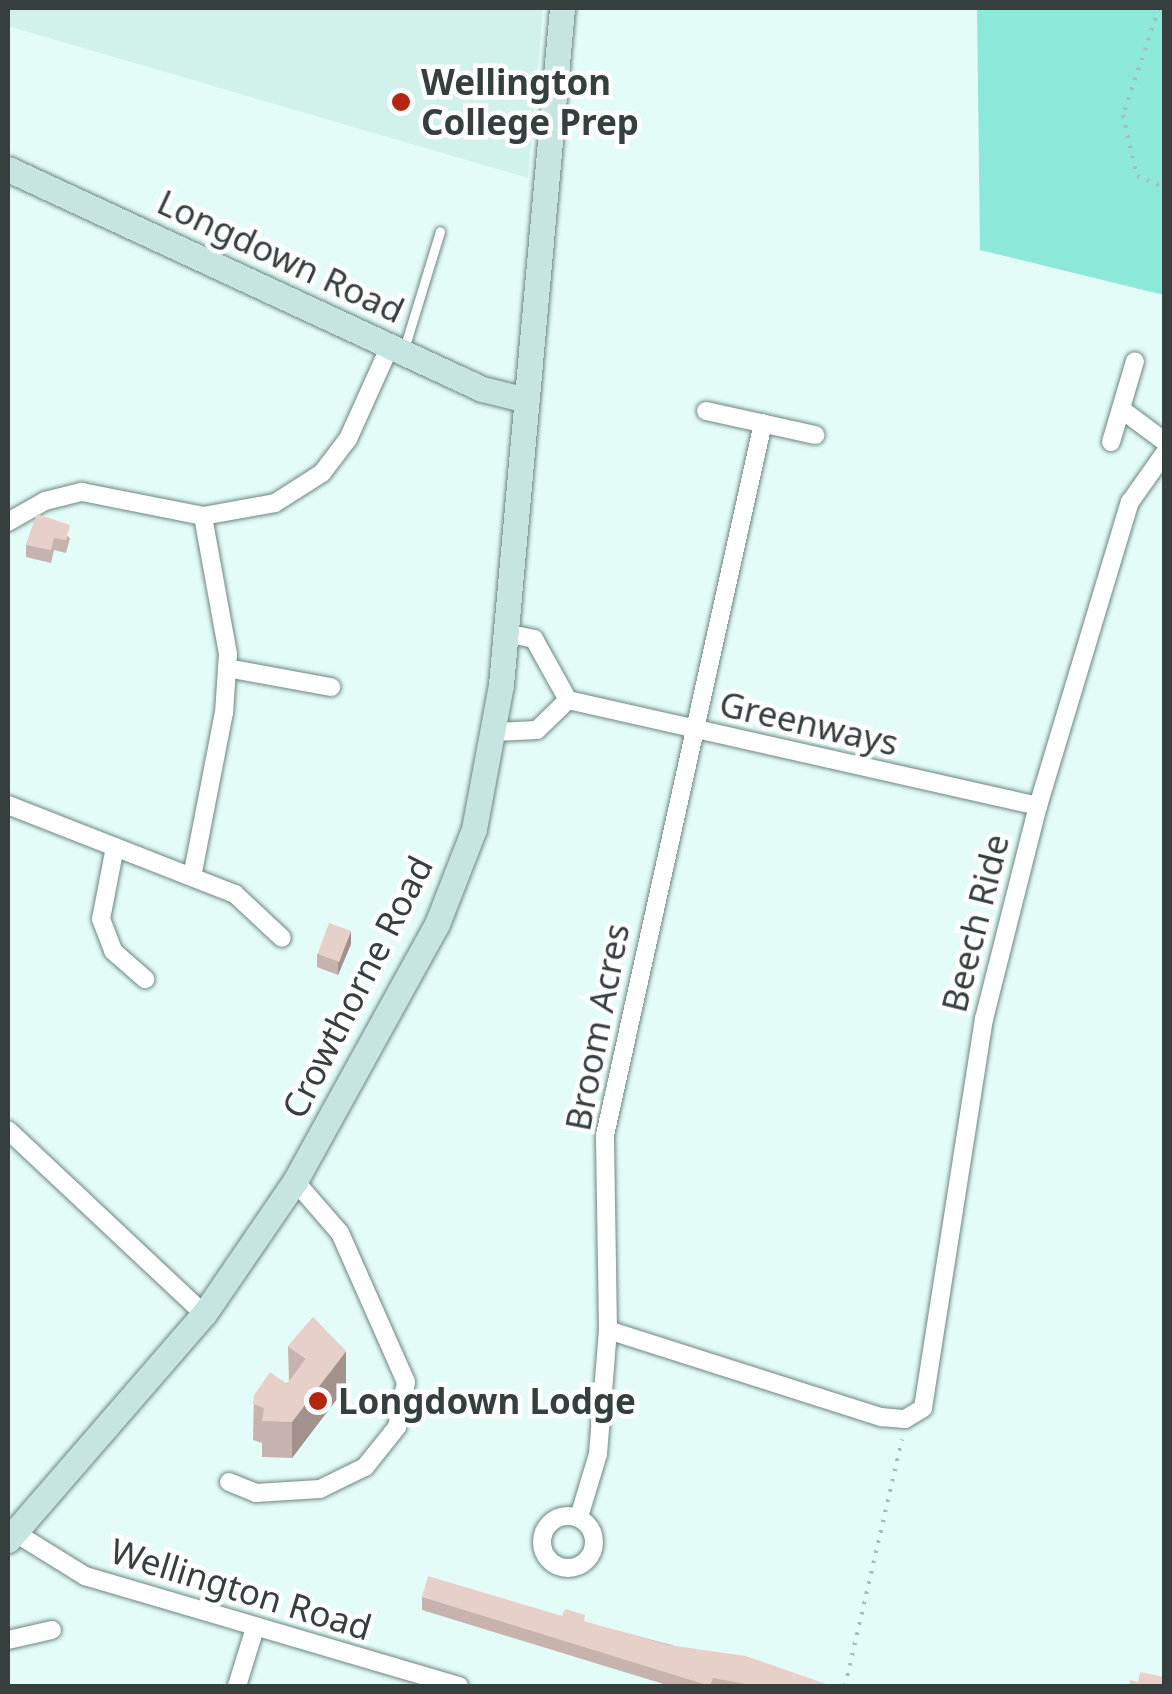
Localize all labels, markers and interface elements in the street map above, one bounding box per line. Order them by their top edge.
place label: Wellington College Prep [421,61,639,143]
marker: Wellington College Prep [390,91,412,113]
street label: Longdown Road [151,181,411,331]
street label: Greenways [716,682,902,764]
street label: Beech Ride [933,830,1017,1016]
street label: Crowthorne Road [273,849,441,1125]
street label: Broom Acres [556,920,638,1134]
place label: Longdown Lodge [338,1380,636,1422]
marker: Longdown Lodge [307,1390,329,1412]
street label: Wellington Road [106,1529,376,1649]

